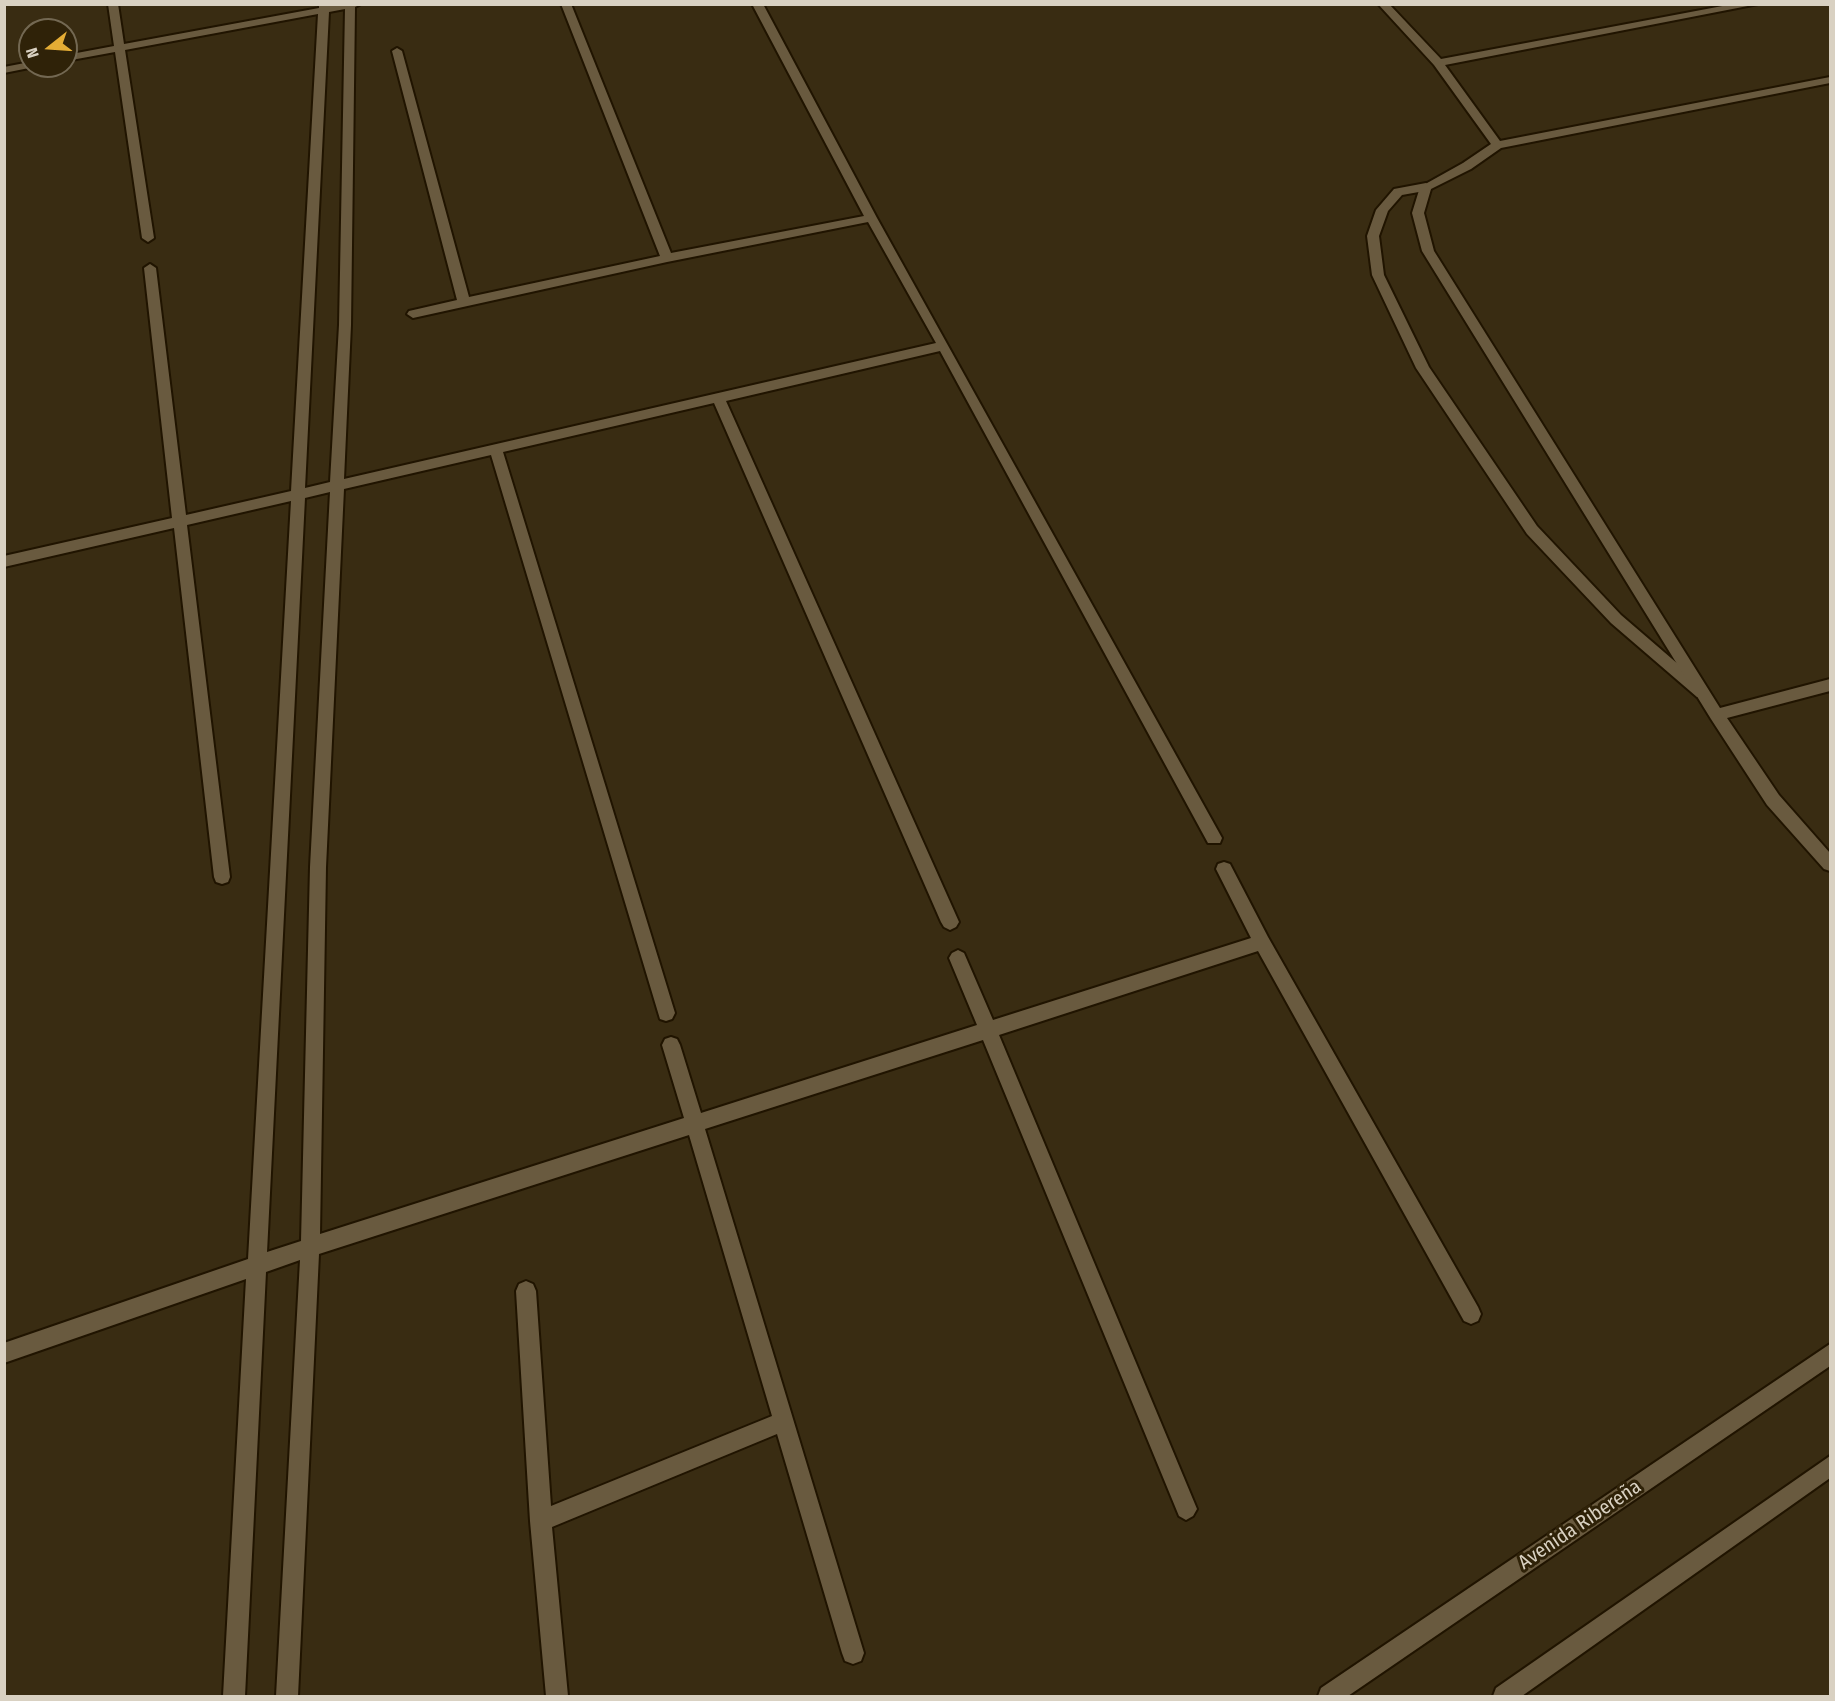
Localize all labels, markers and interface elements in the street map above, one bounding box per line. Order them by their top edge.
north arrow [18,18,78,78]
text: N [22,45,43,60]
street label: Avenida Ribereña [1514,1475,1646,1575]

